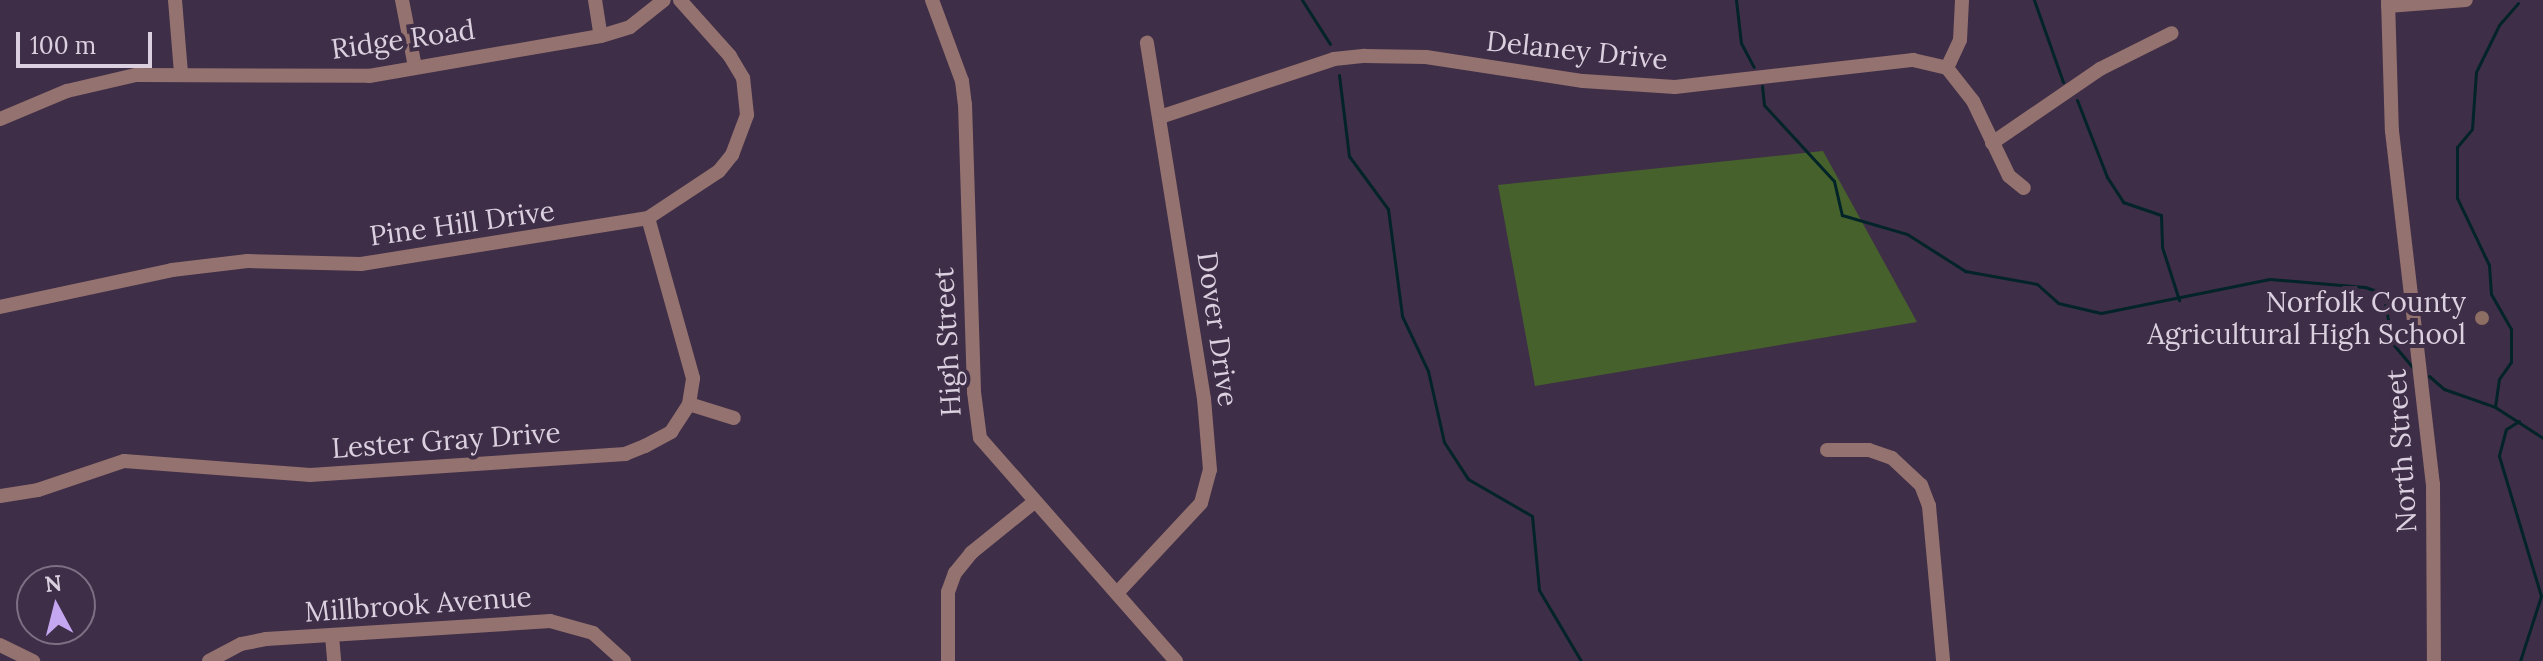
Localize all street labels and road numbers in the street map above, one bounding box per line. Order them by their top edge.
street label: Ridge Road [329,12,477,66]
street label: Delaney Drive [1485,24,1669,76]
street label: Pine Hill Drive [367,193,557,253]
street label: Dover Drive [1191,250,1245,408]
street label: High Street [926,267,968,417]
street label: North Street [2379,368,2423,534]
street label: Lester Gray Drive [330,415,562,465]
street label: Millbrook Avenue [303,579,533,629]

